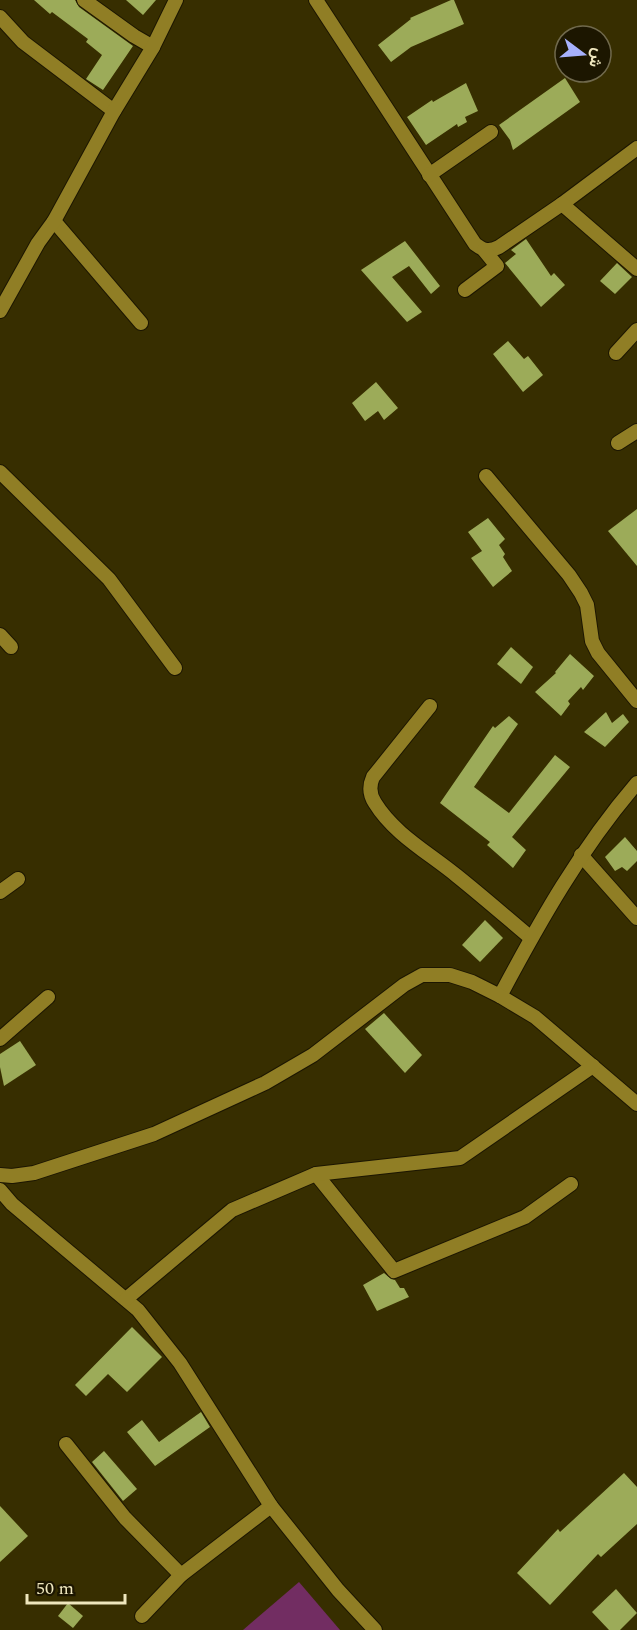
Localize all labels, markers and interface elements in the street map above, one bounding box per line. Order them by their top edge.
north arrow [553,24,613,84]
text: ش [582,45,611,70]
scale bar [27,1567,124,1605]
text: 50 m [36,1575,74,1602]

